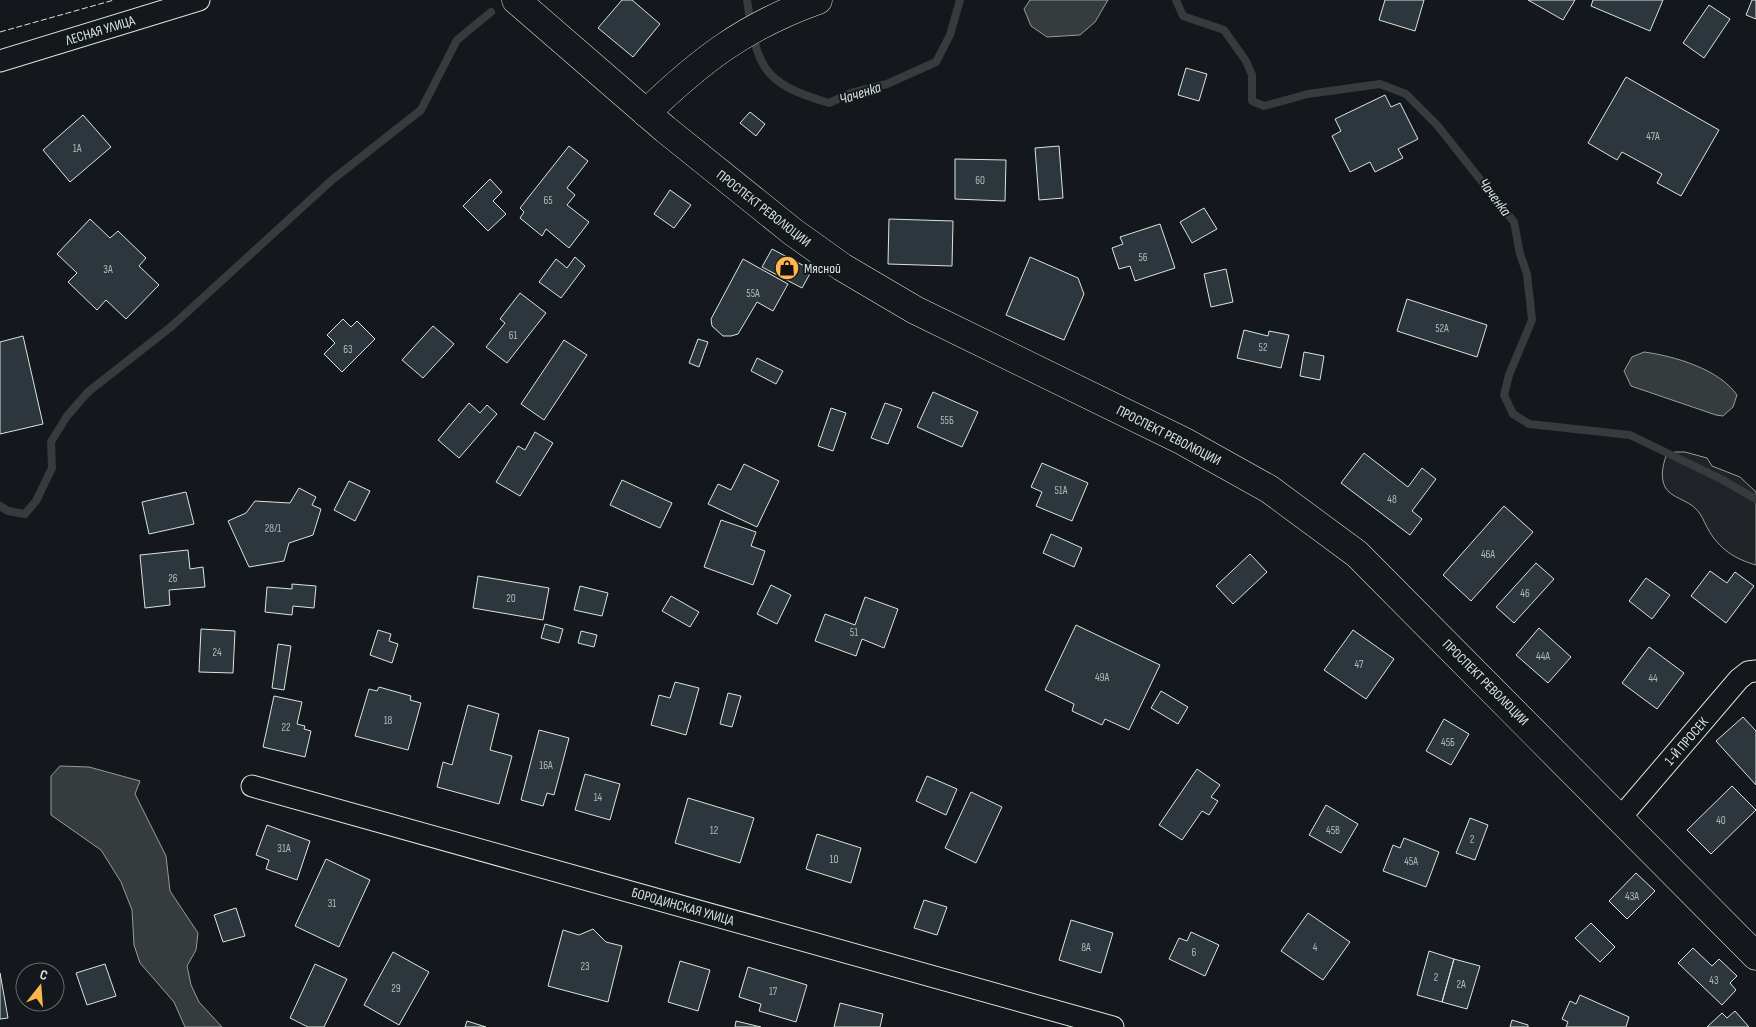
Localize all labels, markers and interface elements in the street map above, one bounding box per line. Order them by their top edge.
street label: ЛЕСНАЯ УЛИЦА [63,12,138,49]
water label: Чаченка [837,78,883,109]
house number: 47А [1646,130,1660,143]
house number: 1А [73,142,82,155]
street label: ПРОСПЕКТ РЕВОЛЮЦИИ [713,166,814,250]
house number: 60 [975,174,985,187]
water label: Чаченка [1474,175,1515,220]
house number: 65 [543,194,553,207]
house number: 56 [1138,251,1148,264]
shop icon: Мясной [774,255,800,281]
place label: Мясной [804,260,841,277]
house number: 3А [103,263,113,276]
house number: 55А [746,287,760,300]
house number: 52А [1435,322,1449,335]
house number: 61 [509,329,517,342]
house number: 52 [1259,341,1268,354]
house number: 63 [343,343,353,356]
street label: ПРОСПЕКТ РЕВОЛЮЦИИ [1114,402,1224,469]
house number: 55Б [940,414,954,427]
house number: 51А [1054,484,1068,497]
house number: 48 [1387,493,1397,506]
house number: 28/1 [265,522,281,535]
house number: 46А [1481,548,1495,561]
house number: 26 [168,572,178,585]
house number: 46 [1520,587,1530,600]
house number: 20 [506,592,516,605]
house number: 51 [850,626,858,639]
street label: ПРОСПЕКТ РЕВОЛЮЦИИ [1439,636,1532,729]
house number: 24 [212,646,222,659]
house number: 44А [1536,650,1550,663]
house number: 47 [1355,658,1364,671]
house number: 49А [1095,671,1109,684]
house number: 44 [1648,672,1658,685]
street label: 1-Й ПРОСЕК [1661,713,1712,769]
house number: 18 [384,714,393,727]
house number: 22 [281,721,291,734]
house number: 45Б [1441,736,1455,749]
house number: 16А [539,759,553,772]
house number: 14 [594,791,603,804]
house number: 40 [1716,814,1726,827]
house number: 12 [710,824,719,837]
house number: 45В [1326,824,1340,837]
house number: 2 [1470,833,1475,846]
house number: 31А [277,842,291,855]
house number: 10 [830,853,838,866]
house number: 45А [1404,855,1418,868]
street label: БОРОДИНСКАЯ УЛИЦА [630,884,737,930]
house number: 43А [1625,890,1639,903]
house number: 31 [328,897,336,910]
house number: 8А [1081,941,1091,954]
house number: 4 [1313,941,1318,954]
house number: 6 [1192,946,1197,959]
house number: 23 [580,960,590,973]
north arrow [15,962,65,1012]
text: С [38,966,50,984]
house number: 2 [1434,971,1439,984]
house number: 43 [1709,974,1719,987]
house number: 2А [1456,978,1466,991]
house number: 29 [391,982,401,995]
house number: 17 [769,985,778,998]

